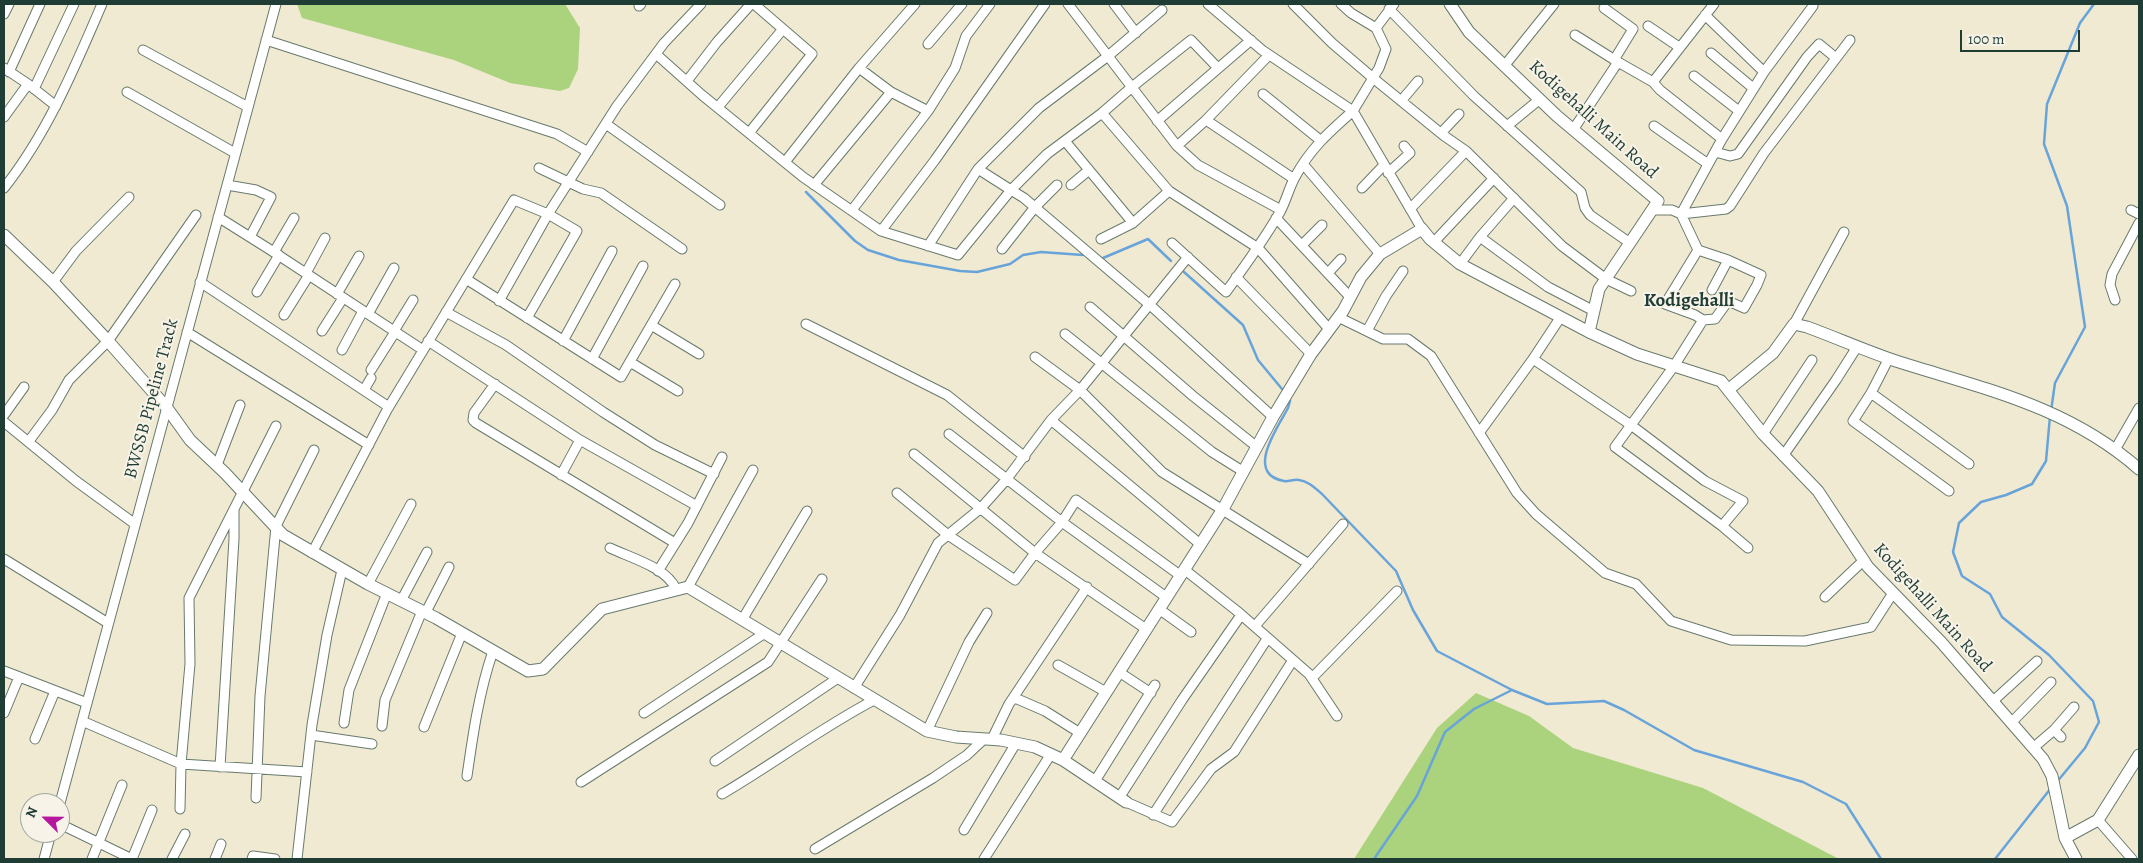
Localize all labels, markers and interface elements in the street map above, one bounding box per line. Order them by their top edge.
scale bar [1963,20,2083,52]
text: 100 m [1968,29,2005,49]
street label: Kodigehalli Main Road [1524,56,1662,184]
district label: Kodigehalli [1644,290,1734,312]
street label: BWSSB Pipeline Track [120,317,184,481]
street label: Kodigehalli Main Road [1868,539,1996,677]
north arrow [20,793,70,843]
text: N [21,804,42,821]

